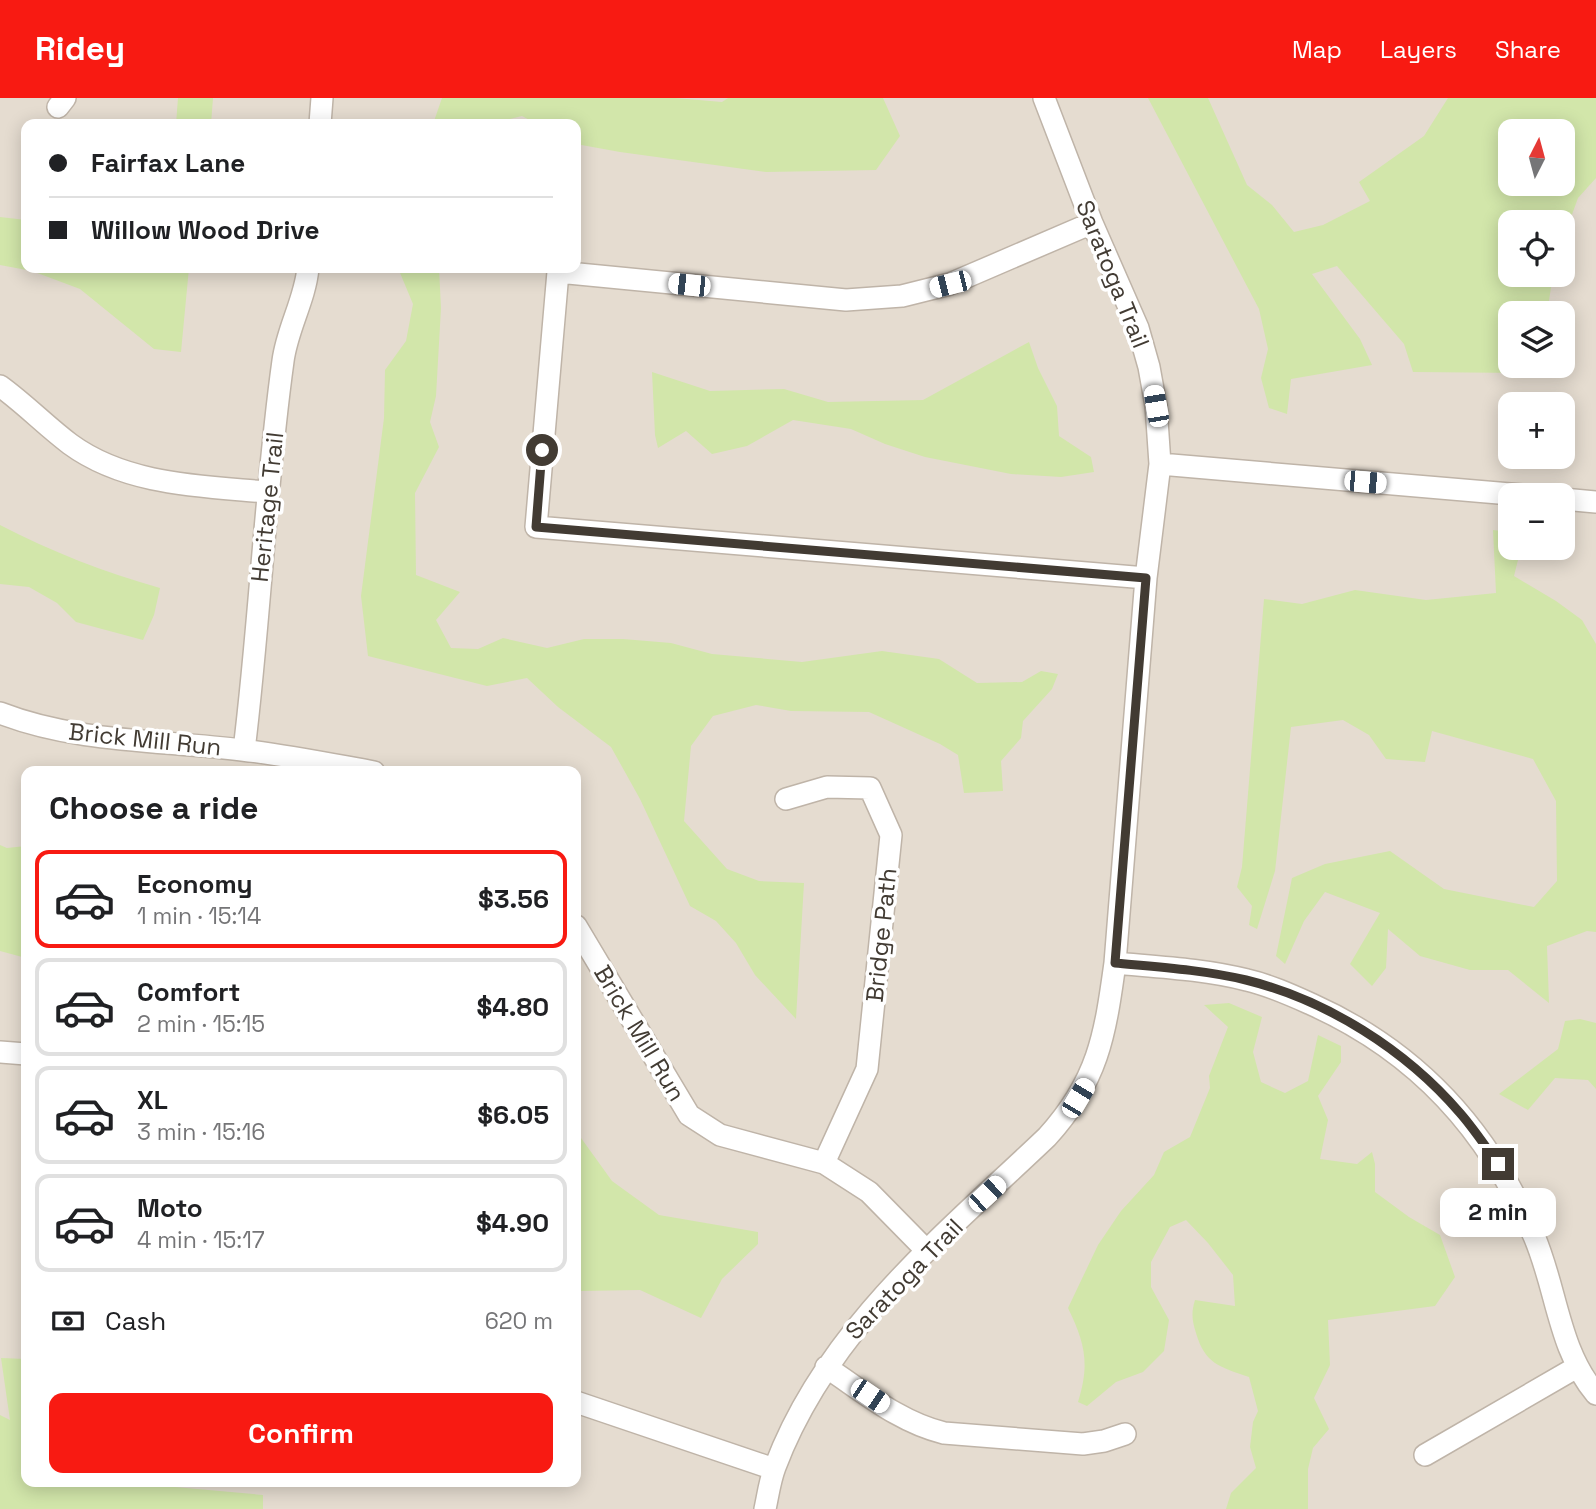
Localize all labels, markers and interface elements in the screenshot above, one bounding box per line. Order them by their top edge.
text: Ridey [35,28,125,70]
text: Map [1292,34,1342,65]
text: Layers [1380,34,1457,65]
text: Share [1495,34,1561,65]
north arrow [1498,119,1575,196]
map controls [1498,119,1575,560]
text: Fairfax Lane [91,146,245,180]
street label: Saratoga Trail [1069,195,1157,353]
button: locate [1498,210,1575,287]
text: Willow Wood Drive [91,213,319,247]
car [928,269,973,299]
car [668,272,711,298]
button: layers [1498,301,1575,378]
car [1143,383,1170,429]
button: + [1498,392,1575,469]
street label: Heritage Trail [244,430,290,584]
route start [526,434,558,466]
car [1344,470,1387,494]
button: − [1498,483,1575,560]
street label: Brick Mill Run [67,716,223,762]
text: Choose a ride [49,788,259,828]
street label: Bridge Path [859,866,903,1004]
text: Economy [137,867,253,901]
icon: car [53,868,116,931]
text: $3.56 [478,882,549,916]
text: 1 min · 15:14 [137,901,261,931]
street label: Brick Mill Run [587,959,693,1107]
text: Comfort [137,975,240,1009]
icon: car [53,976,116,1039]
text: $4.80 [477,990,549,1024]
text: 2 min · 15:15 [137,1009,265,1039]
car [1059,1075,1098,1121]
text: XL [137,1083,168,1117]
icon: car [53,1084,116,1147]
text: $6.05 [477,1098,549,1132]
text: 3 min · 15:16 [137,1117,265,1147]
route end [1482,1148,1514,1180]
car [965,1172,1010,1216]
callout: 2 min [1440,1188,1556,1238]
text: Moto [137,1191,203,1225]
icon: car [53,1192,116,1255]
text: 2 min [1468,1197,1528,1227]
text: $4.90 [476,1206,549,1240]
street label: Saratoga Trail [838,1212,970,1346]
text: 4 min · 15:17 [137,1225,265,1255]
icon: cash [49,1302,87,1340]
text: Cash [105,1304,166,1338]
text: 620 m [485,1306,553,1336]
car [847,1376,894,1416]
button: Confirm [49,1393,553,1473]

